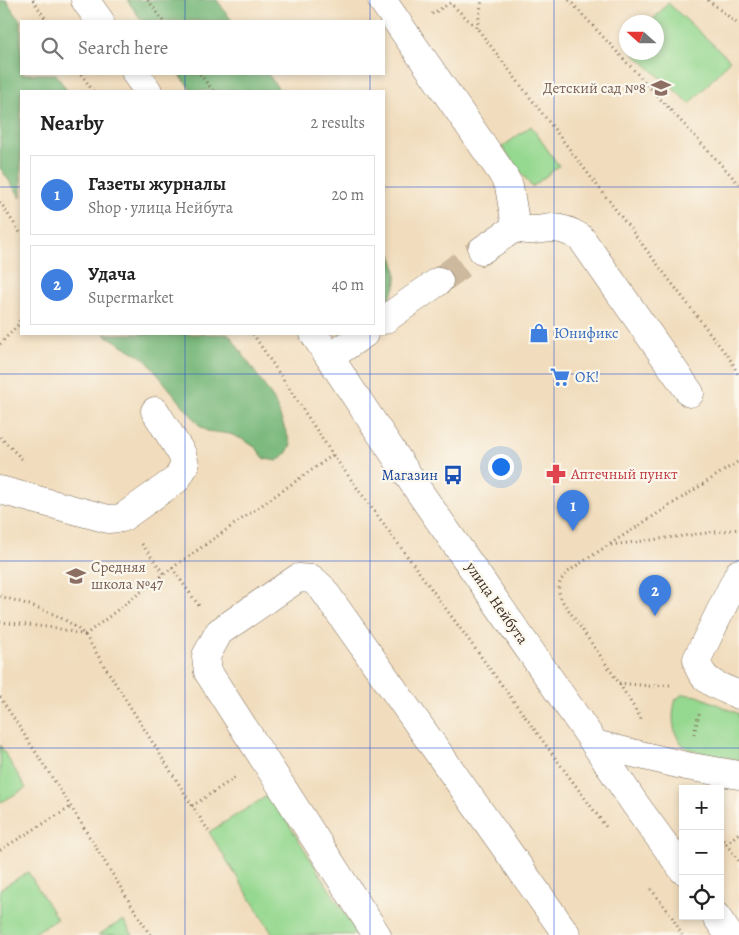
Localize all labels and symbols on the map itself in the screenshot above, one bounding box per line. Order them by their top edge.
north arrow [619,15,664,60]
school or university icon: Детский сад №8 [650,77,672,99]
place label: Детский сад №8 [543,78,646,98]
shop icon: Юнификс [528,322,550,344]
place label: Юнификс [554,323,618,343]
supermarket icon: ОК! [549,366,571,388]
place label: ОК! [575,367,599,387]
your location [488,454,514,480]
pharmacy icon: Аптечный пункт [545,463,567,485]
bus stop icon: Магазин [442,464,464,486]
place label: Аптечный пункт [570,464,678,484]
place label: Магазин [381,465,438,485]
pin: 1 [557,490,589,531]
place label: Средняя школа №47 [91,557,164,594]
street label: улица Нейбута [461,557,533,648]
school or university icon: Средняя школа №47 [65,565,87,587]
pin: 2 [639,575,671,616]

